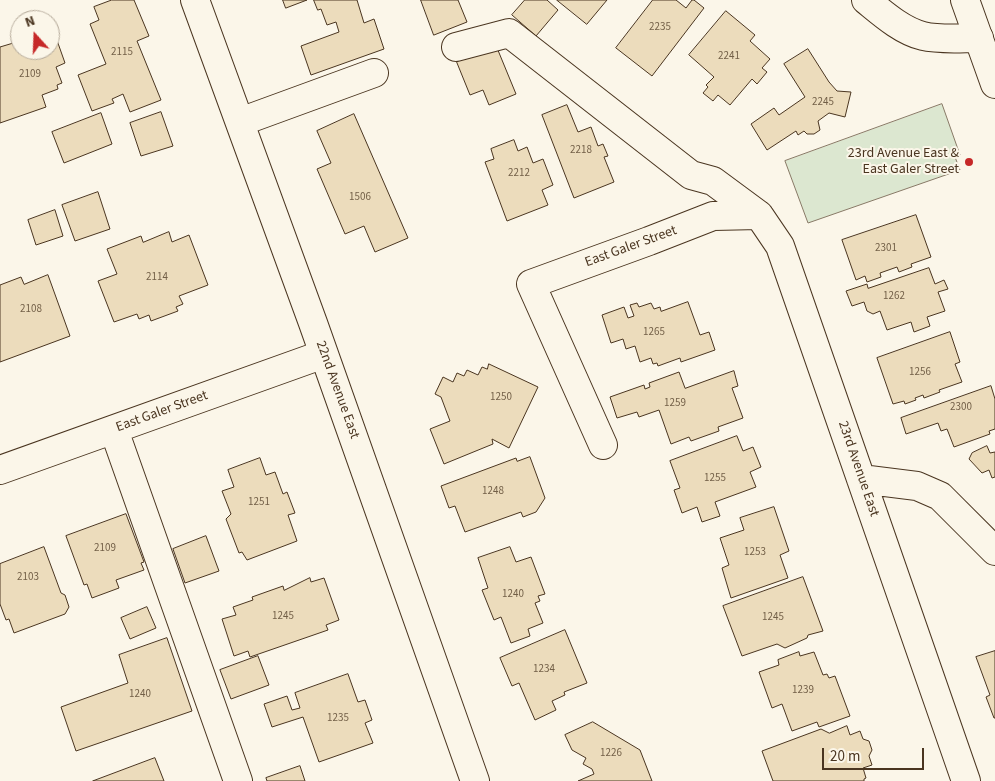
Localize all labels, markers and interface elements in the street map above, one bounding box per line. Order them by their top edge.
north arrow [10,10,60,60]
text: N [22,11,38,33]
house number: 2235 [649,21,671,35]
house number: 2115 [111,46,133,60]
house number: 2241 [718,50,740,64]
house number: 2109 [19,68,41,82]
house number: 2245 [812,96,834,110]
house number: 2218 [570,144,592,158]
place label: 23rd Avenue East & East Galer Street [848,146,959,178]
marker: 23rd Avenue East & East Galer Street [963,156,975,168]
house number: 2212 [508,167,530,181]
house number: 1506 [349,191,371,205]
street label: East Galer Street [583,223,679,271]
house number: 2301 [875,242,897,256]
house number: 2114 [146,271,168,285]
house number: 1262 [883,290,905,304]
house number: 2108 [20,303,42,317]
house number: 1265 [643,326,665,340]
street label: 22nd Avenue East [312,339,362,441]
house number: 1256 [909,366,931,380]
street label: East Galer Street [114,388,210,436]
house number: 1250 [490,391,512,405]
house number: 1259 [664,397,686,411]
house number: 2300 [950,401,972,415]
street label: 23rd Avenue East [834,419,882,519]
house number: 1255 [704,472,726,486]
house number: 1248 [482,485,504,499]
house number: 1251 [248,496,270,510]
house number: 2109 [94,542,116,556]
house number: 1253 [744,546,766,560]
house number: 2103 [17,571,39,585]
house number: 1240 [502,588,524,602]
house number: 1245 [272,610,294,624]
house number: 1245 [762,611,784,625]
house number: 1234 [533,663,555,677]
house number: 1239 [792,684,814,698]
house number: 1240 [129,688,151,702]
house number: 1235 [327,712,349,726]
scale bar [825,738,928,770]
text: 20 m [830,746,860,767]
house number: 1226 [600,747,622,761]

